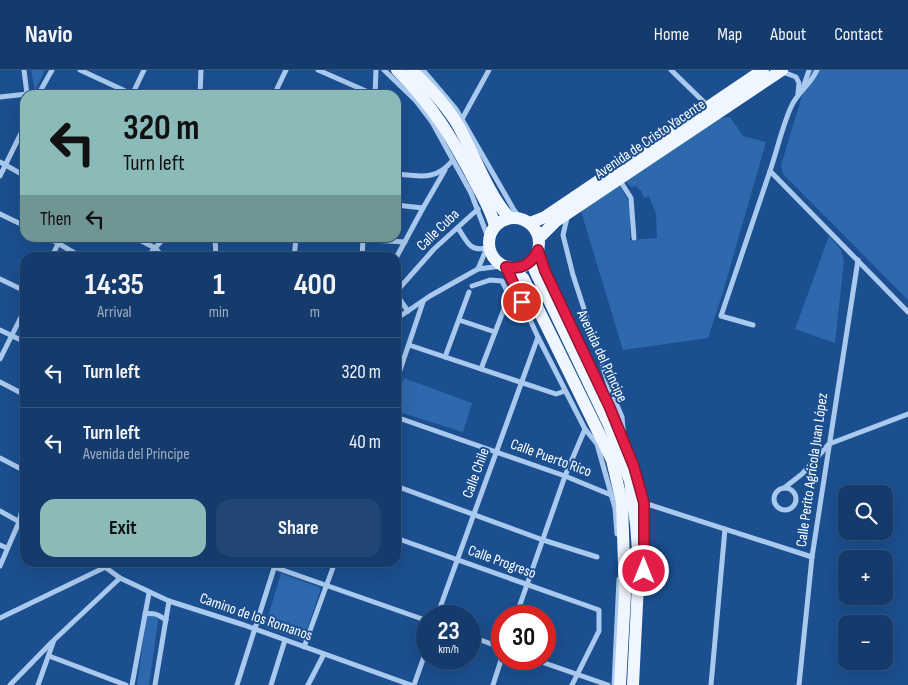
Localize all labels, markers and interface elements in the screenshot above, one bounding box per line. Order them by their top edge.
text: Navio [25,20,73,49]
text: Home [654,24,689,45]
text: Map [717,24,742,45]
text: About [770,24,806,45]
text: Contact [834,24,883,45]
street label: Avenida de Cristo Yacente [590,95,709,184]
text: 320 m [123,107,199,150]
icon: left [40,110,105,175]
text: Turn left [123,150,185,177]
icon: left [81,205,109,233]
street label: Calle Cuba [413,205,464,255]
text: Then [40,208,71,231]
text: 14:35 [85,267,144,303]
text: 1 [213,267,225,303]
text: 400 [294,267,336,303]
pin [501,281,543,323]
icon: arrive [508,288,536,316]
text: Arrival [97,303,132,322]
text: min [209,303,229,322]
text: m [310,303,320,322]
street label: Avenida del Príncipe [572,306,632,405]
icon: left [40,359,68,387]
text: Turn left [83,361,140,384]
text: 320 m [341,361,381,384]
street label: Calle Perito Agrícola Juan López [792,391,832,548]
text: Turn left [83,422,140,445]
icon: left [40,429,68,457]
text: 40 m [349,431,381,454]
street label: Calle Puerto Rico [508,435,594,481]
text: Avenida del Príncipe [83,445,190,464]
street label: Calle Chile [458,445,494,501]
map controls [838,485,893,670]
button: search [838,485,893,540]
button: Exit [40,499,206,557]
button: Share [216,499,381,557]
street label: Calle Progreso [465,541,539,583]
position arrow [617,544,669,596]
button: + [838,550,893,605]
street label: Camino de los Romanos [197,589,315,645]
speed limit sign: 30 [491,605,556,670]
button: − [838,615,893,670]
text: 23 [437,616,460,647]
text: km/h [438,642,459,657]

